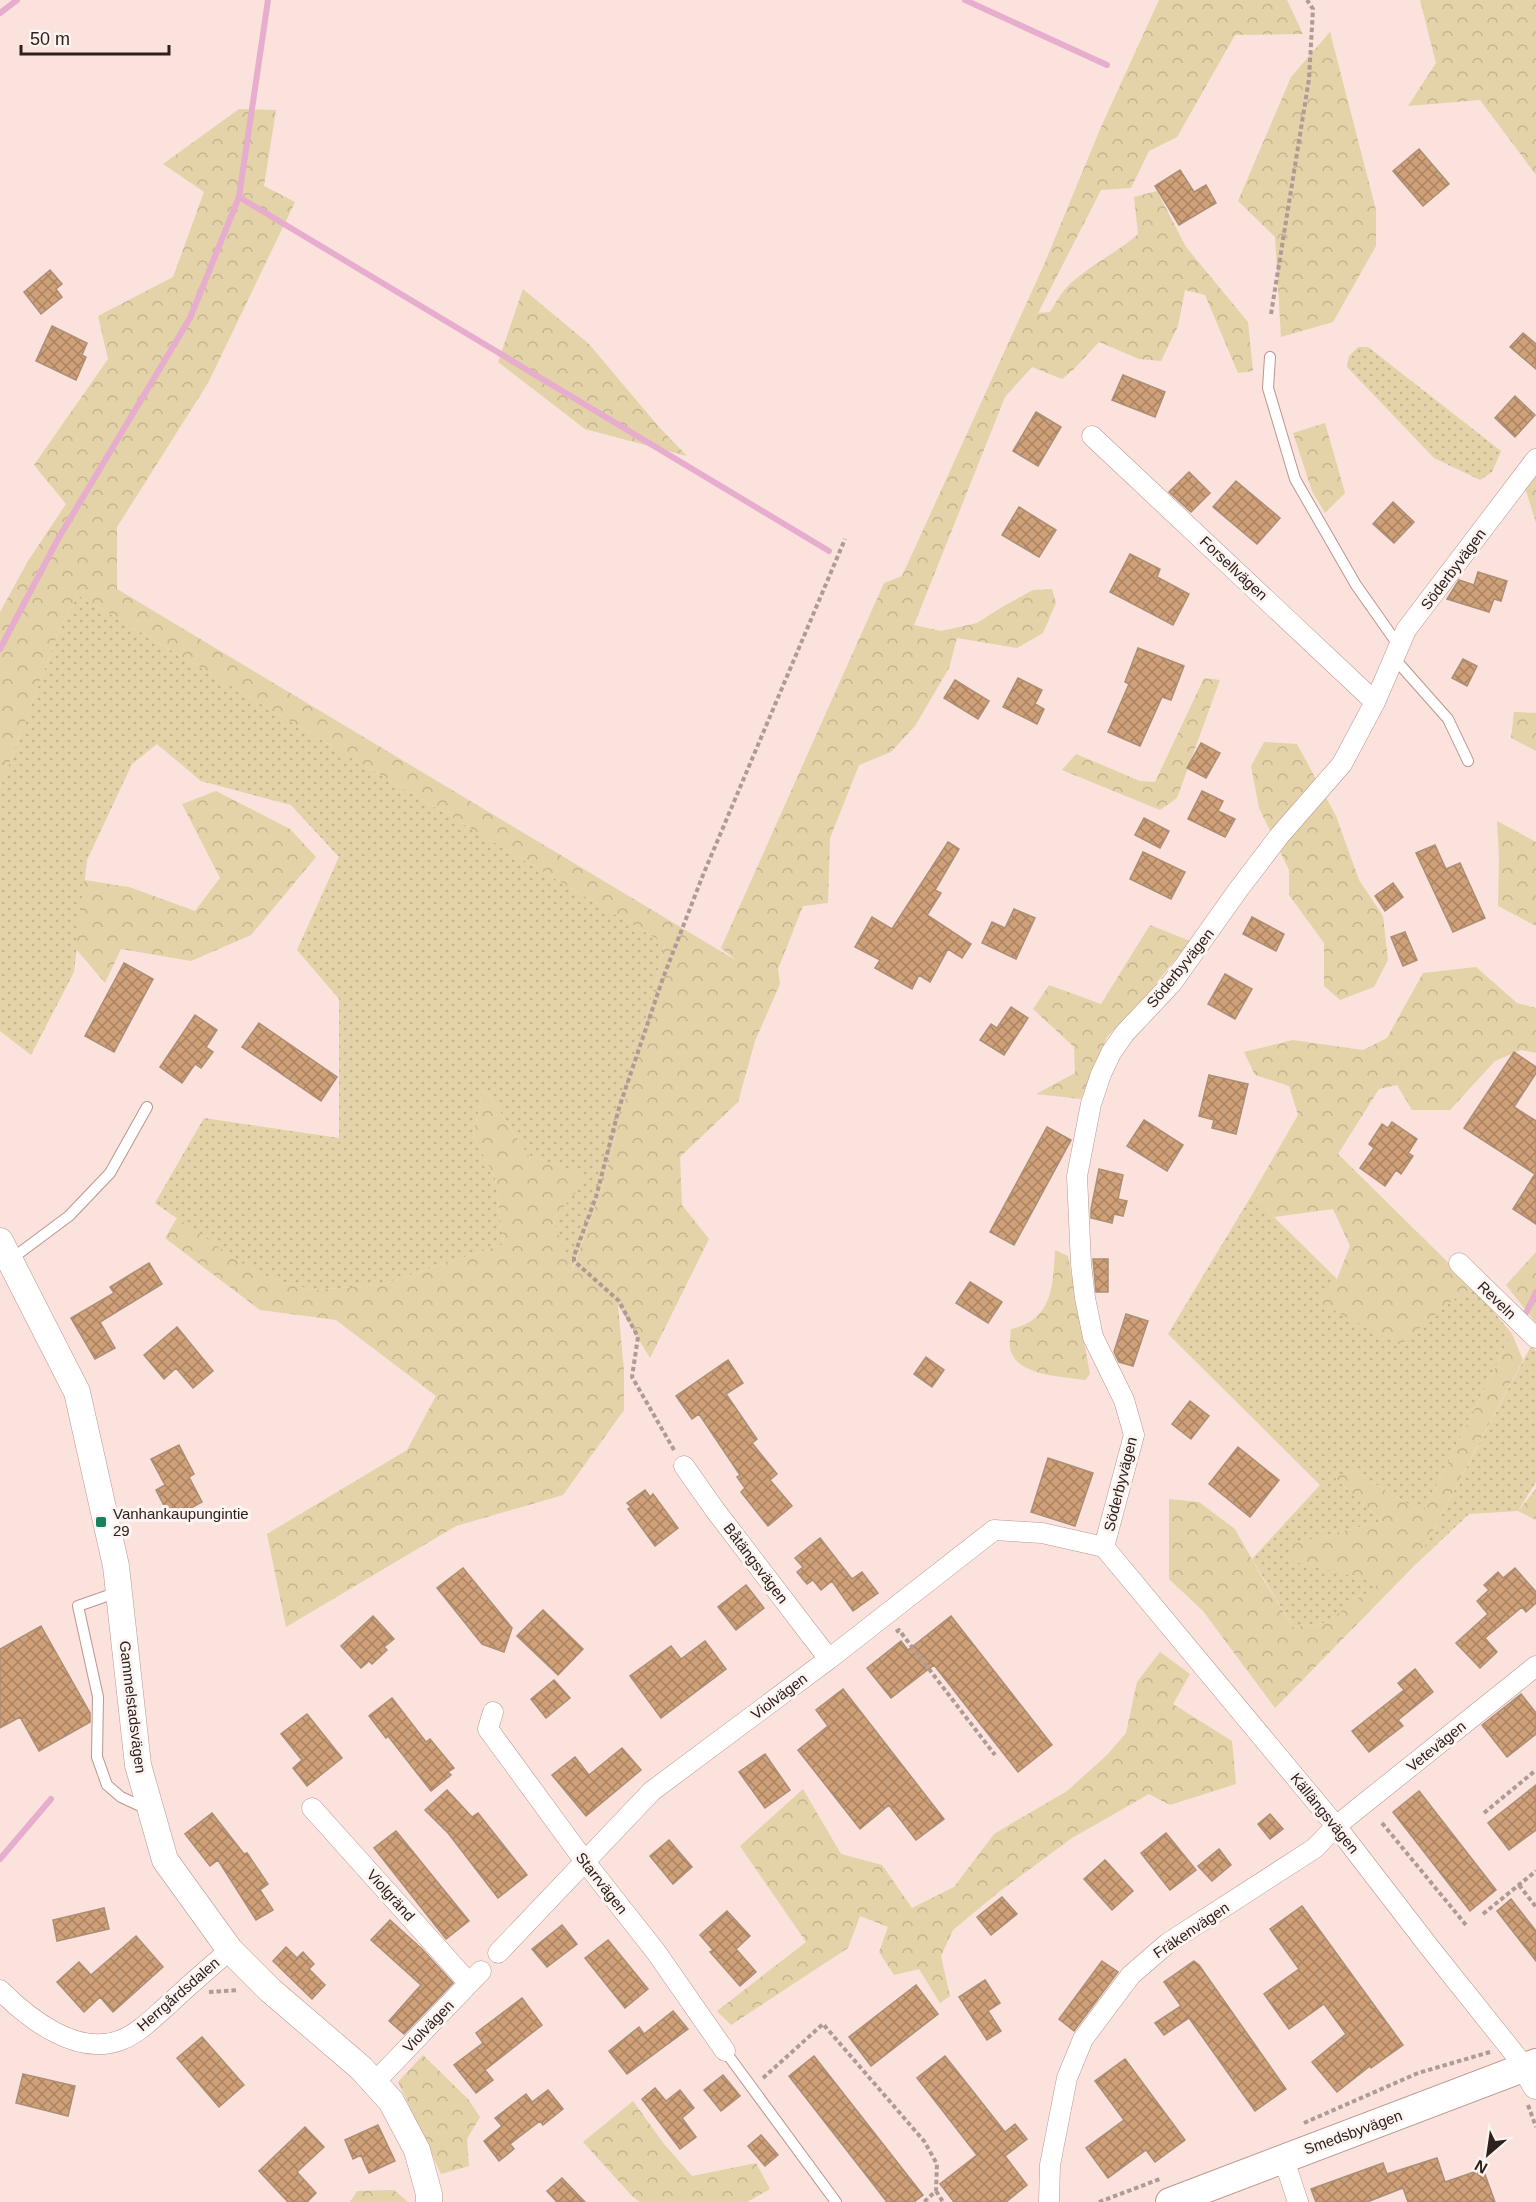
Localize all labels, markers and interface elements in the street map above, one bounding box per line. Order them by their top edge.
scale bar [21,18,170,56]
text: 50 m [30,29,70,49]
street label: Söderbyvägen [1417,525,1489,613]
street label: Forsellvägen [1197,532,1271,604]
street label: Söderbyvägen [1143,925,1217,1011]
street label: Reveln [1474,1278,1520,1322]
street label: Söderbyvägen [1100,1435,1140,1533]
place label: Vanhankaupungintie 29 [113,1505,249,1539]
marker: Vanhankaupungintie 29 [94,1515,108,1529]
street label: Båtängsvägen [720,1520,792,1606]
street label: Gammelstadsvägen [116,1640,150,1774]
street label: Violvägen [748,1669,810,1723]
street label: Vetevägen [1403,1717,1469,1775]
street label: Källängsvägen [1287,1769,1363,1857]
street label: Starrvägen [573,1849,631,1917]
street label: Violgränd [364,1866,418,1924]
street label: Fräkenvägen [1150,1898,1232,1962]
street label: Herrgårdsdalen [133,1954,223,2034]
street label: Violvägen [399,1996,457,2056]
street label: Smedsbyvägen [1302,2106,1404,2158]
north arrow [1458,2124,1518,2184]
text: N [1472,2156,1490,2177]

